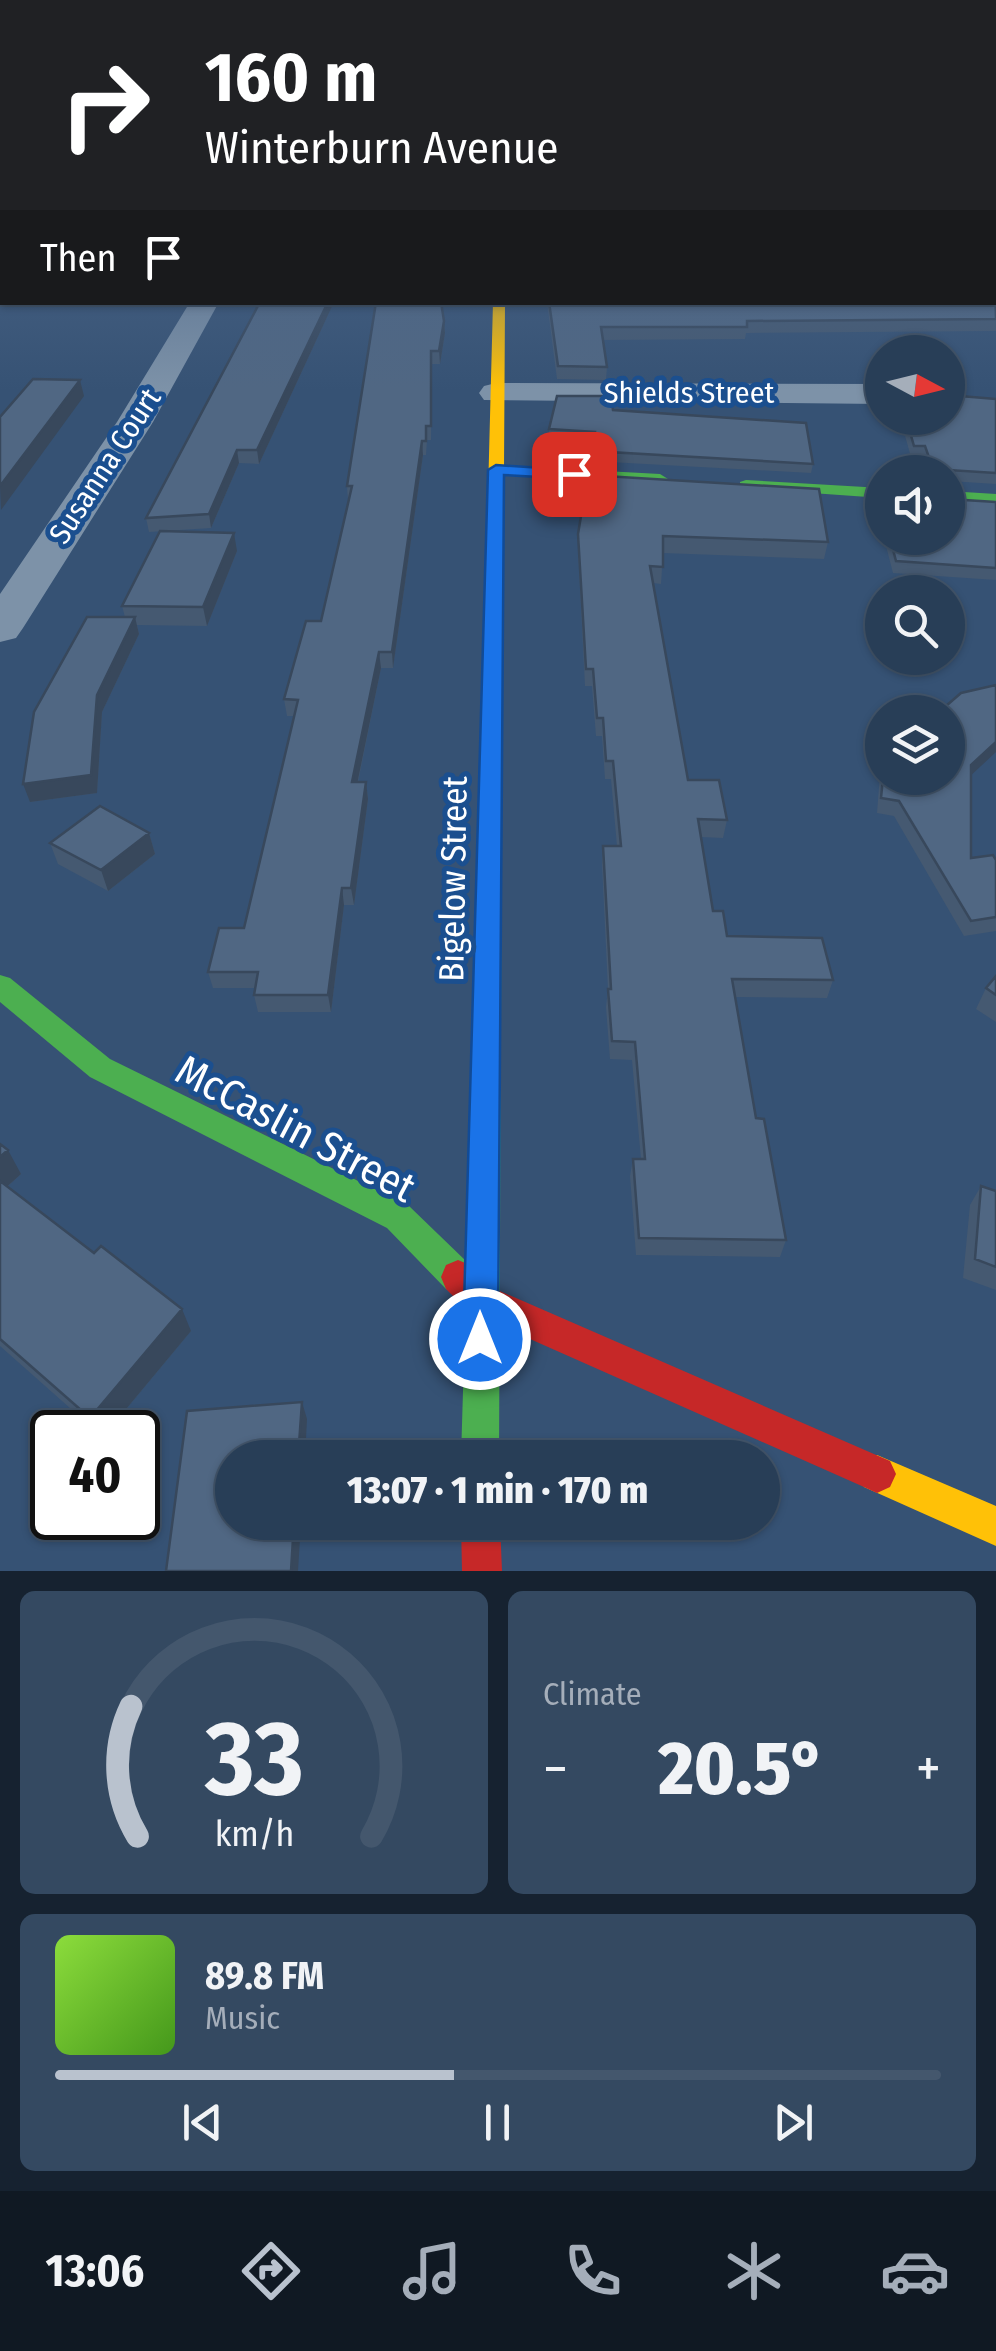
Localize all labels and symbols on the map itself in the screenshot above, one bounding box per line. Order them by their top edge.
north arrow [865,335,965,435]
street label: Shields Street [604,375,774,411]
street label: Susanna Court [42,382,169,550]
pin [532,432,617,517]
street label: Bigelow Street [430,775,476,982]
street label: McCaslin Street [167,1045,424,1213]
position arrow [428,1287,532,1391]
speed limit sign: 40 [30,1410,160,1540]

